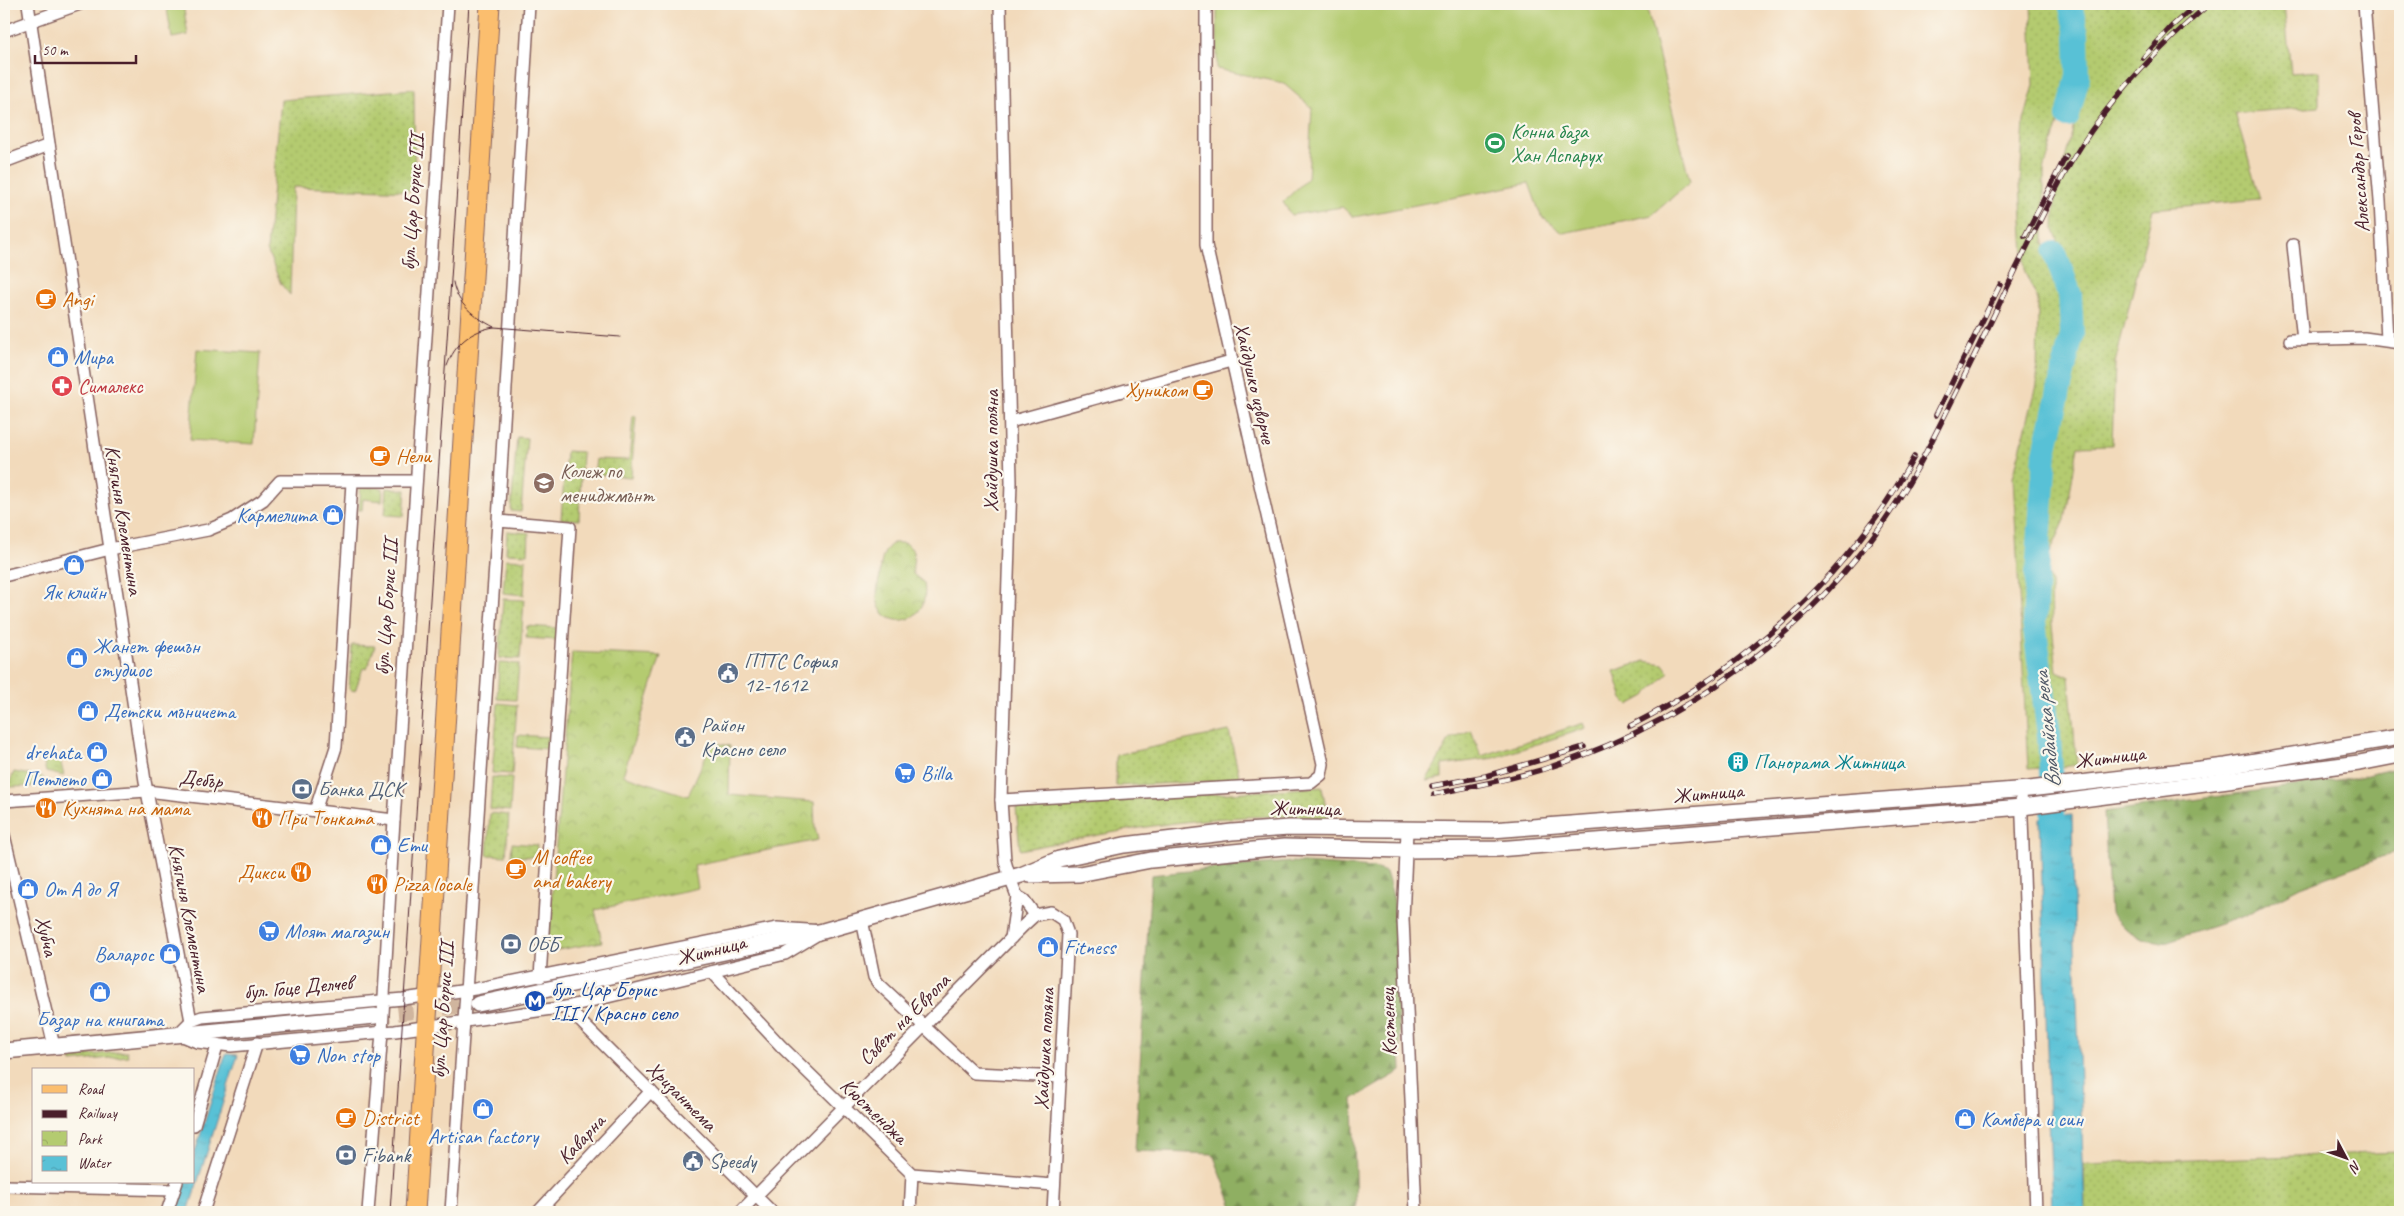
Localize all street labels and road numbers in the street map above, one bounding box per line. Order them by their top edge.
street label: Александър Геров [2341,108,2375,233]
street label: бул. Цар Борис III [394,128,430,271]
street label: Хайдушко изворче [1228,320,1282,447]
street label: Хайдушка поляна [978,388,1004,512]
street label: Княгиня Клементина [99,443,149,598]
street label: бул. Цар Борис III [368,533,404,676]
street label: Житница [2073,740,2149,774]
street label: Дебър [178,763,225,795]
street label: Житница [1672,777,1747,809]
street label: Житница [1270,795,1343,821]
street label: Княгиня Клементина [163,841,218,996]
street label: Хубча [30,913,65,960]
street label: Житница [674,928,751,971]
street label: бул. Цар Борис III [424,936,460,1079]
street label: Съвет на Европа [853,966,957,1070]
street label: бул. Гоце Делчев [243,969,358,1005]
street label: Хайдушка поляна [1028,986,1060,1111]
street label: Костенец [1374,986,1402,1057]
street label: Хризантема [641,1055,724,1138]
street label: Кюстенджа [835,1072,915,1151]
street label: Каварна [551,1107,612,1169]

